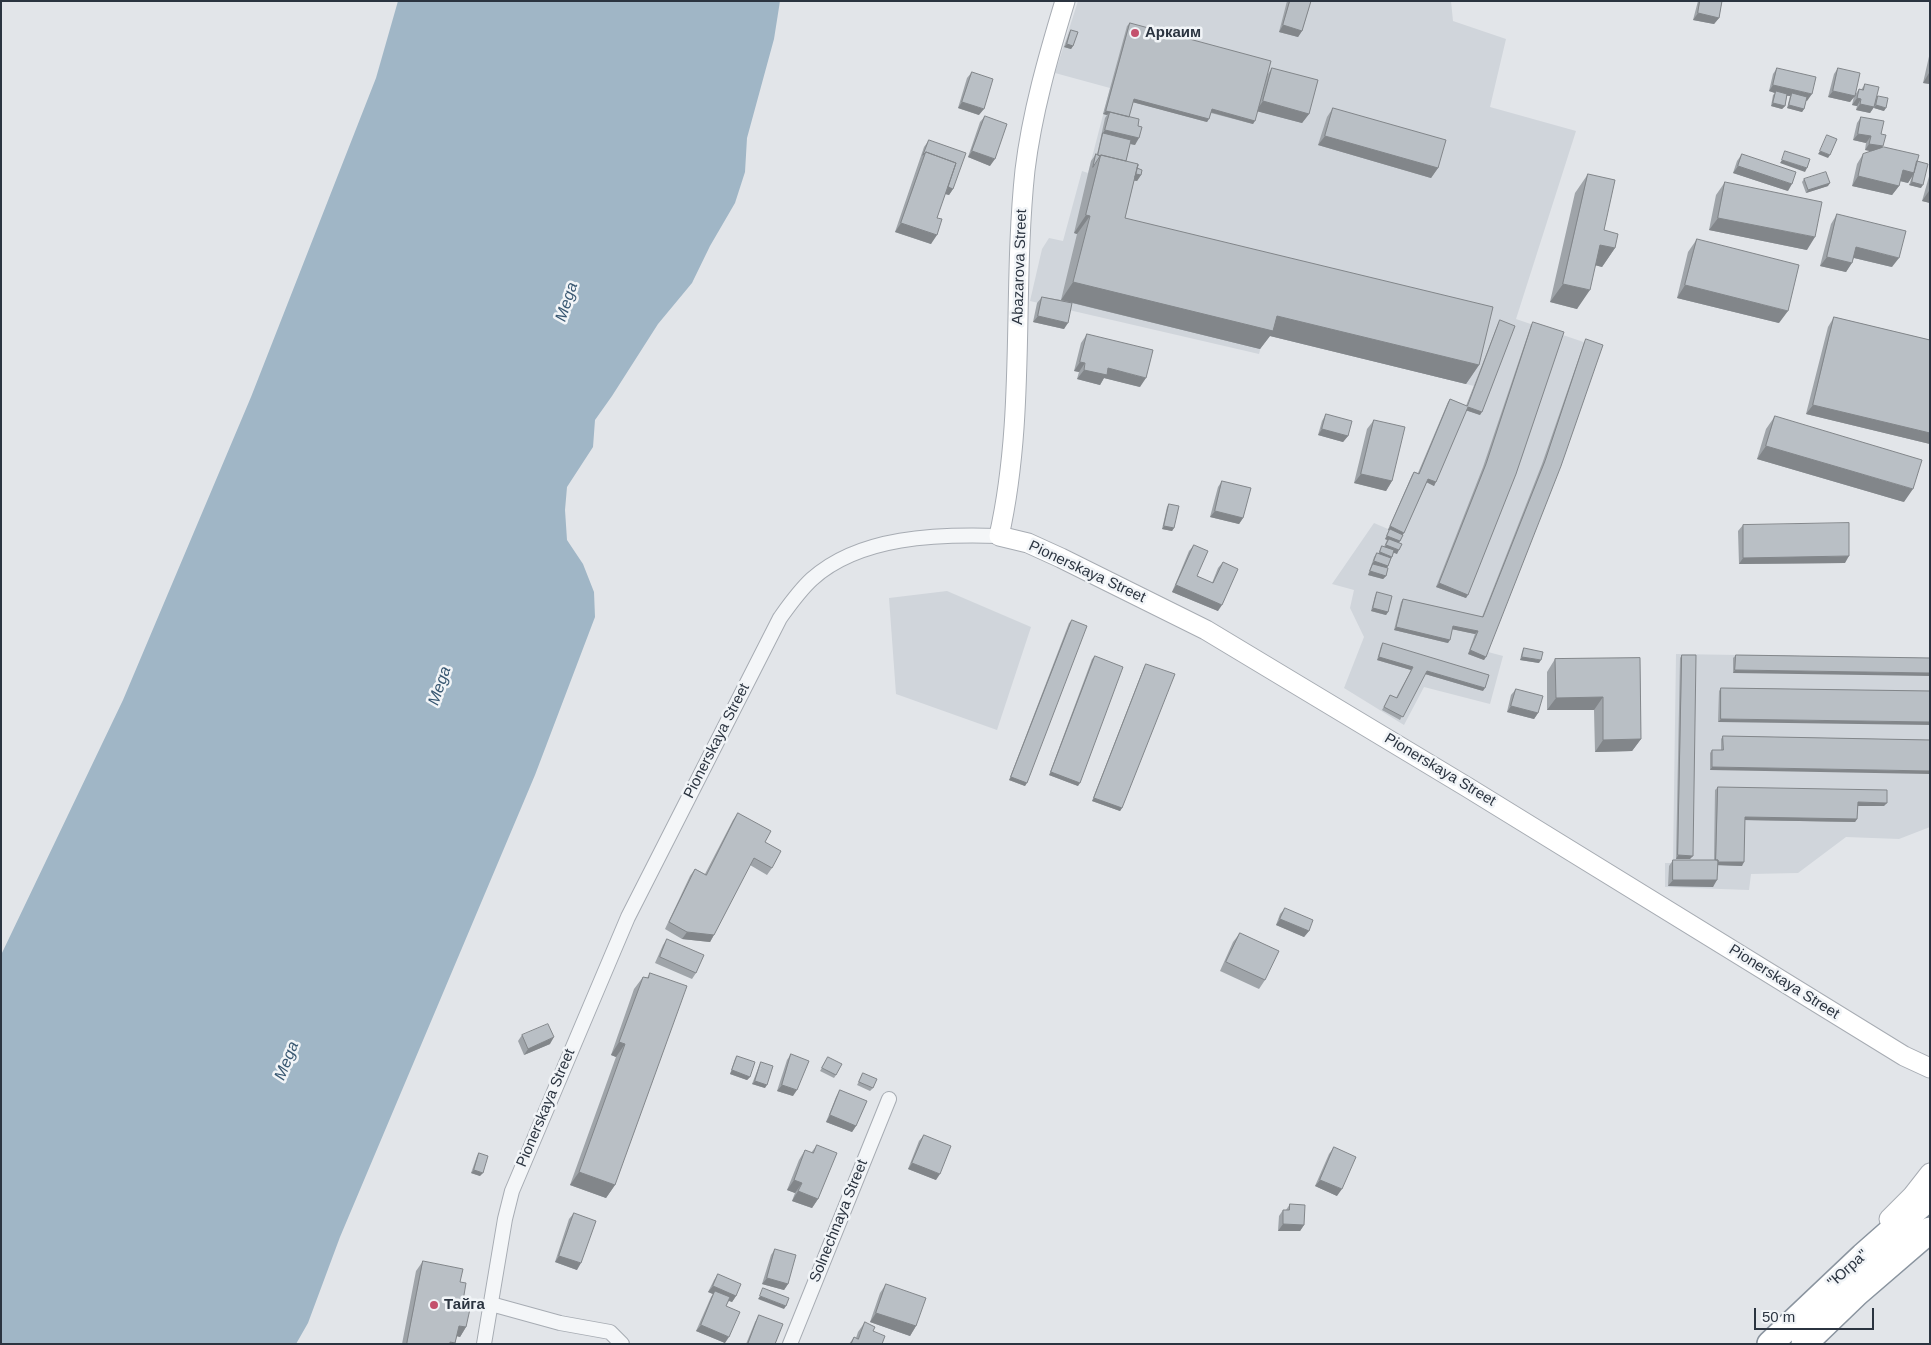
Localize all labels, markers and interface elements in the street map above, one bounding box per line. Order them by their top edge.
place label: Аркаим [1145,24,1201,42]
marker: Аркаим [1129,27,1141,39]
street label: Abazarova Street [1009,209,1031,325]
water label: Mega [552,280,582,324]
street label: Pionerskaya Street [1026,537,1148,607]
water label: Mega [424,664,456,708]
street label: Pionerskaya Street [680,680,754,802]
street label: Pionerskaya Street [1381,730,1499,810]
street label: Pionerskaya Street [1725,941,1843,1023]
water label: Mega [271,1039,303,1083]
street label: Pionerskaya Street [513,1046,579,1170]
street label: Solnechnaya Street [806,1157,872,1285]
street label: "Югра" [1824,1246,1872,1292]
place label: Тайга [444,1296,485,1314]
scale bar [1756,1298,1876,1330]
marker: Тайга [428,1299,440,1311]
text: 50 m [1762,1308,1795,1325]

